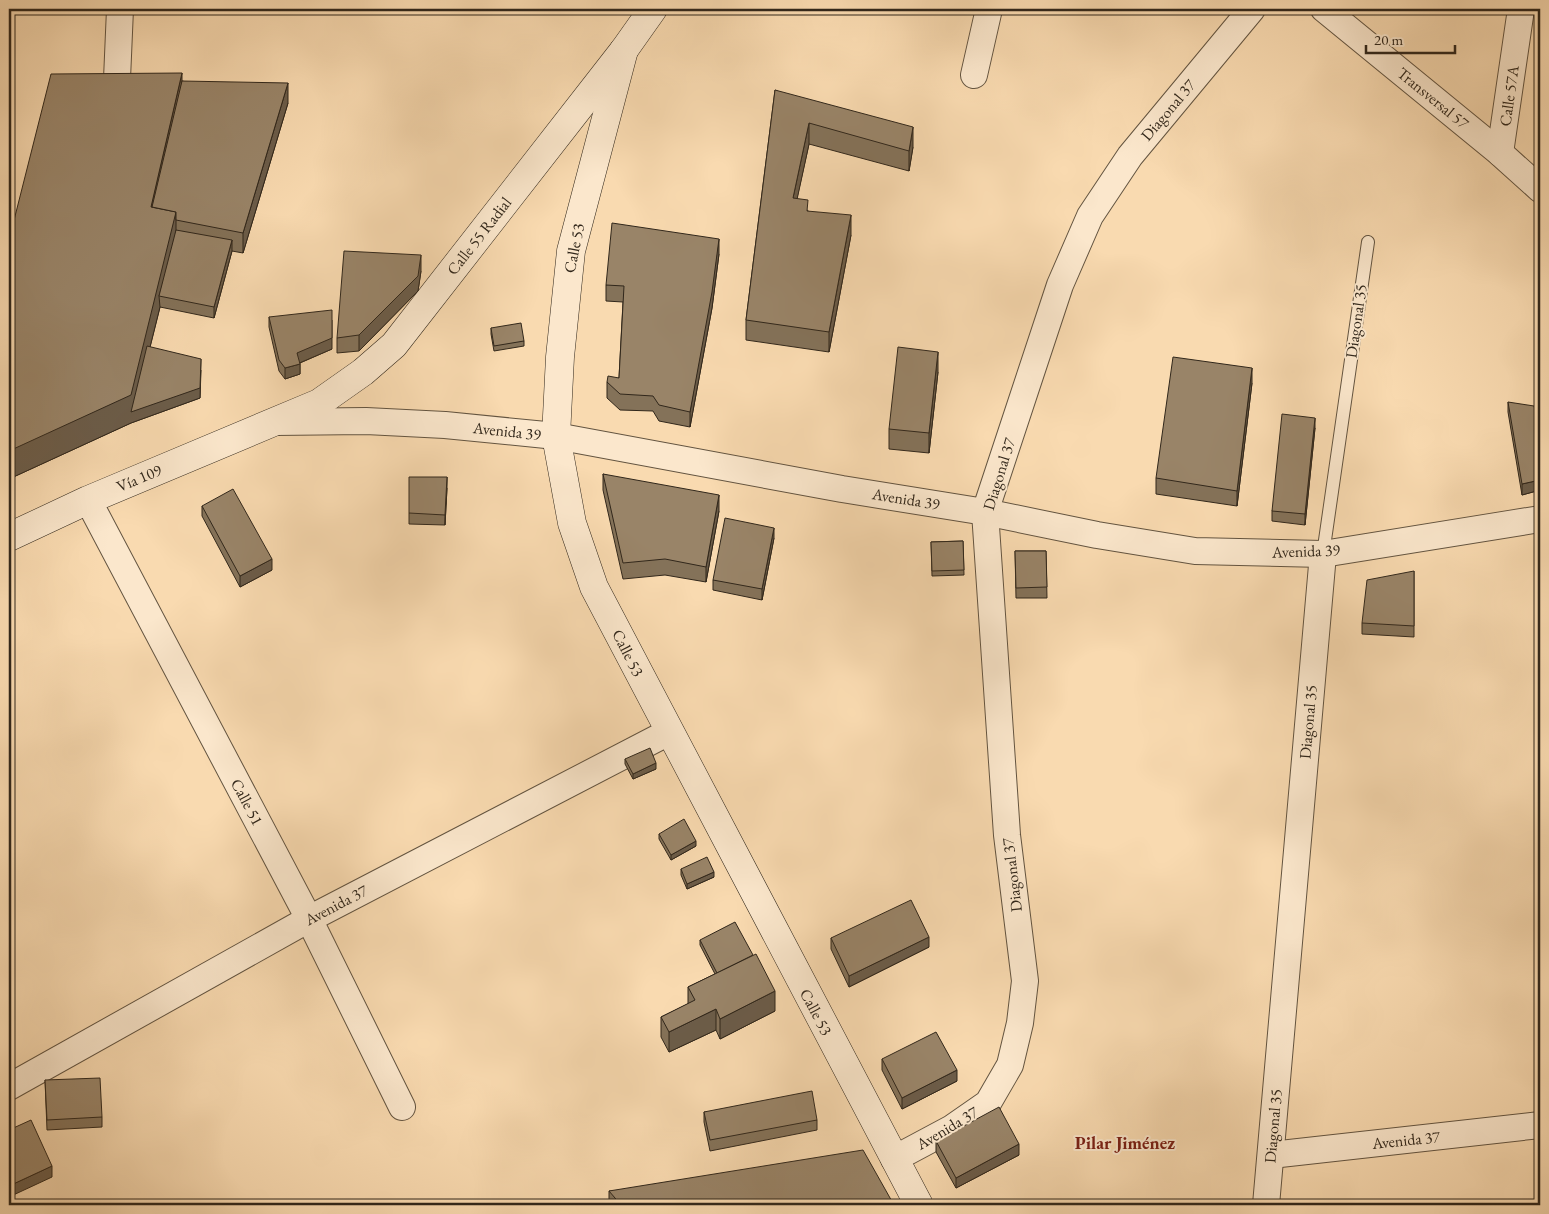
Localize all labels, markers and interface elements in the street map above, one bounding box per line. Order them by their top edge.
scale bar [1366,22,1455,54]
text: 20 m [1374,30,1403,49]
street label: Transversal 57 [1393,63,1474,134]
street label: Calle 57A [1494,63,1524,128]
street label: Diagonal 37 [1136,74,1200,145]
street label: Calle 55 Radial [442,193,516,279]
street label: Calle 53 [559,221,589,275]
street label: Diagonal 35 [1340,283,1372,359]
street label: Avenida 39 [471,417,542,445]
street label: Diagonal 37 [978,435,1020,513]
street label: Vía 109 [113,459,165,497]
street label: Avenida 39 [870,483,942,515]
street label: Avenida 39 [1271,539,1341,563]
street label: Calle 53 [607,626,649,680]
street label: Diagonal 35 [1294,684,1322,760]
street label: Calle 51 [226,775,268,829]
street label: Diagonal 37 [997,836,1027,913]
street label: Avenida 37 [300,880,371,931]
street label: Calle 53 [795,985,837,1039]
street label: Diagonal 35 [1259,1088,1287,1164]
street label: Avenida 37 [911,1101,982,1155]
street label: Avenida 37 [1370,1126,1441,1154]
district label: Pilar Jiménez [1075,1131,1175,1154]

